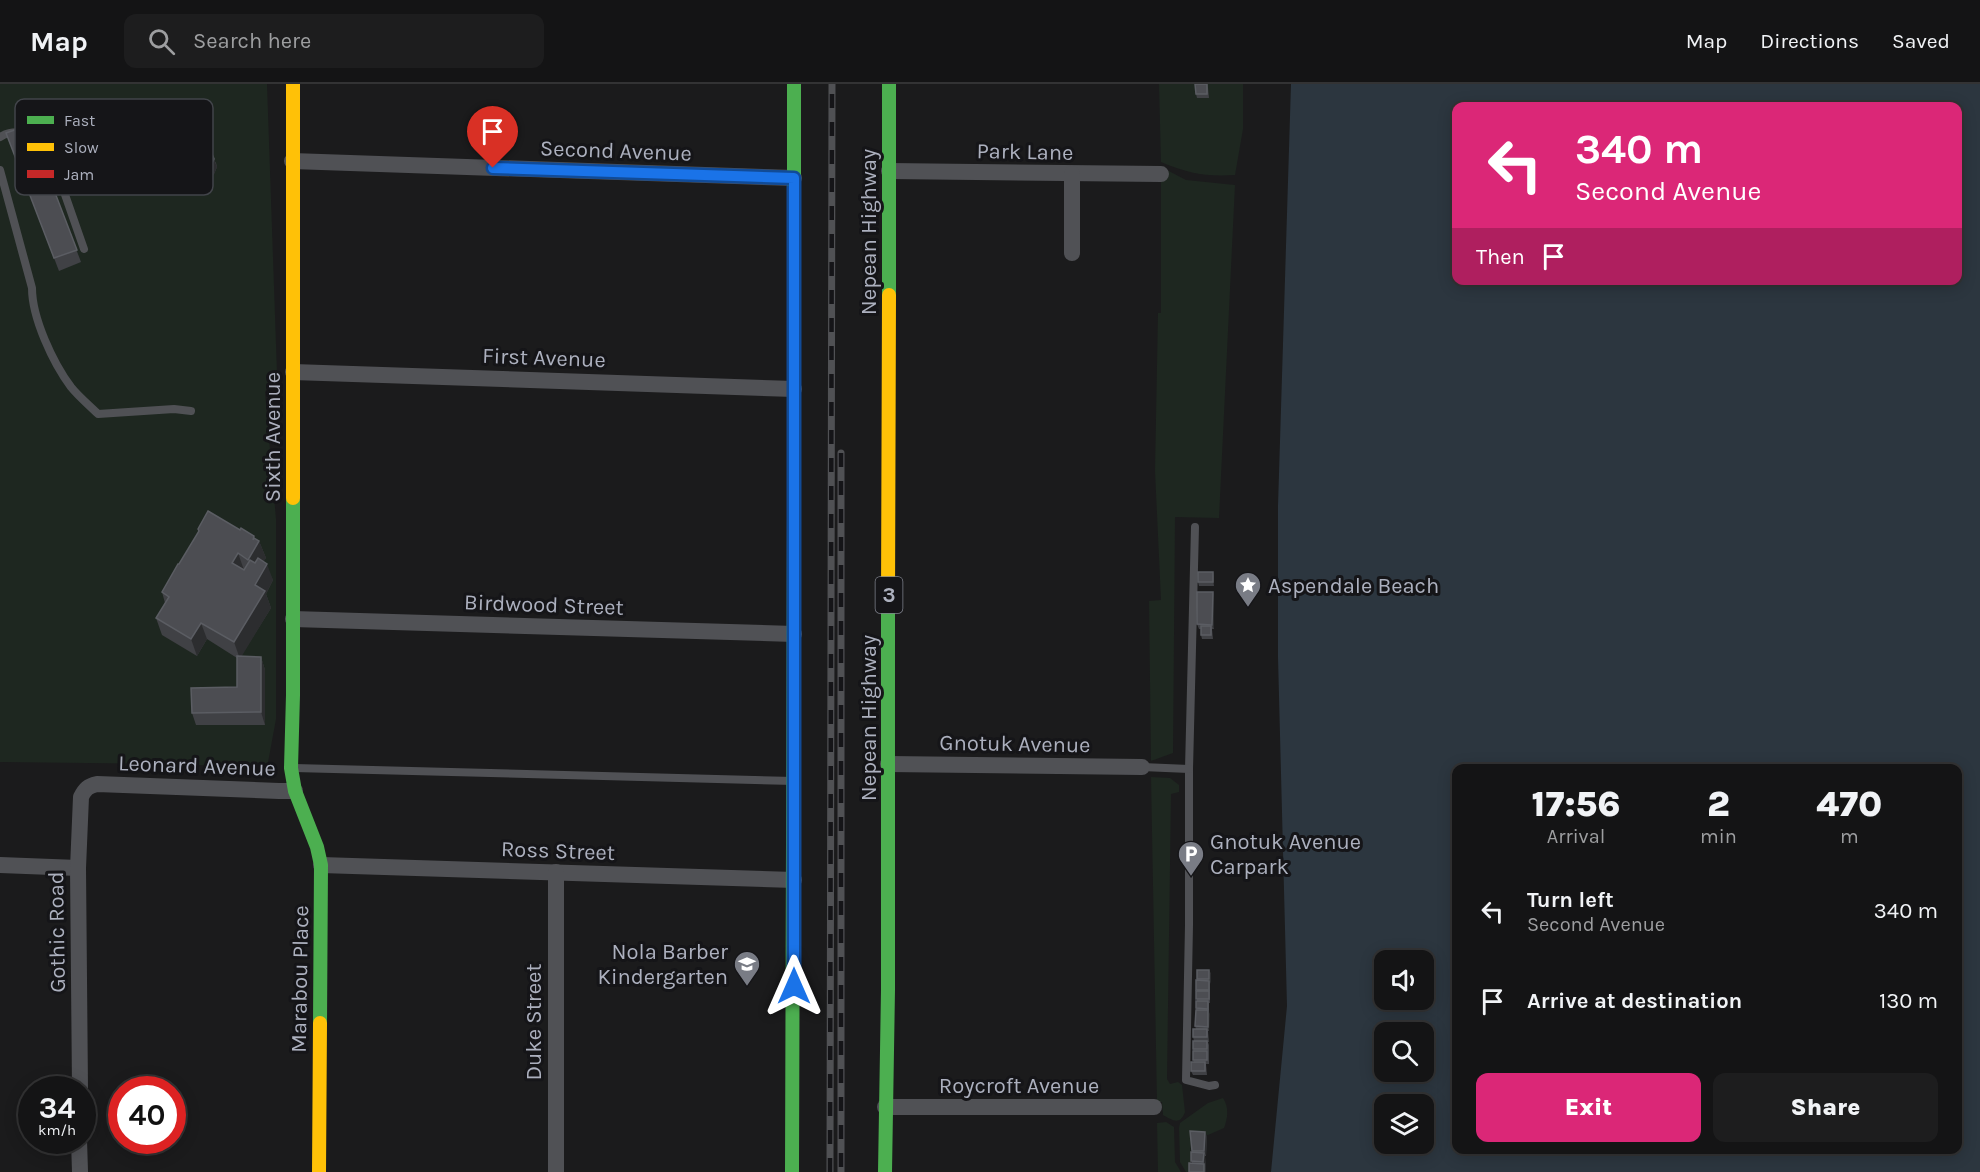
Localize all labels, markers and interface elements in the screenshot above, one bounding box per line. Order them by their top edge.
search box [124,14,544,68]
text: Map [30,25,88,58]
icon: search [145,25,178,58]
text: Search here [193,28,311,54]
text: Map [1686,29,1727,53]
text: Directions [1760,29,1859,53]
text: Saved [1892,29,1950,53]
legend [15,99,213,195]
pin [467,106,518,168]
text: Fast [64,111,95,130]
icon: arrive [476,115,509,148]
text: 340 m [1575,124,1703,174]
icon: left [1476,126,1554,204]
street label: Second Avenue [540,135,692,167]
text: Slow [64,138,99,157]
street label: Park Lane [976,138,1074,166]
street label: Nepean Highway [856,149,882,315]
text: Jam [64,165,94,184]
text: Second Avenue [1575,175,1761,207]
icon: arrive [1537,240,1570,273]
text: Then [1476,244,1525,270]
street label: First Avenue [482,343,606,373]
street label: Sixth Avenue [260,372,286,502]
place icon: Aspendale Beach [1233,570,1263,608]
place label: Aspendale Beach [1268,573,1439,599]
road number: 3 [876,577,902,613]
street label: Birdwood Street [464,589,624,621]
street label: Nepean Highway [856,635,882,801]
street label: Gnotuk Avenue [939,730,1091,758]
street label: Leonard Avenue [118,750,276,782]
text: 17:56 [1532,783,1620,825]
text: 2 [1707,783,1730,825]
text: 470 [1816,783,1882,825]
text: Arrival [1547,825,1605,848]
text: min [1700,825,1737,848]
text: m [1840,825,1859,848]
place label: Gnotuk Avenue Carpark [1210,829,1361,880]
street label: Ross Street [500,836,616,866]
parking icon: Gnotuk Avenue Carpark [1176,839,1206,877]
street label: Gothic Road [43,871,71,993]
text: Turn left [1527,887,1614,913]
icon: left [1476,895,1509,928]
text: 340 m [1874,898,1938,924]
street label: Marabou Place [286,905,314,1053]
text: Second Avenue [1527,913,1665,936]
place label: Nola Barber Kindergarten [598,939,728,990]
school or university icon: Nola Barber Kindergarten [732,949,762,987]
map controls [1374,950,1434,1154]
button: sound [1374,950,1434,1010]
position arrow [762,954,826,1018]
street label: Duke Street [521,963,547,1081]
icon: arrive [1476,985,1509,1018]
text: Arrive at destination [1527,988,1742,1014]
text: 130 m [1879,988,1938,1014]
button: search [1374,1022,1434,1082]
street label: Roycroft Avenue [939,1073,1099,1099]
button: Exit [1476,1073,1701,1142]
button: Share [1713,1073,1938,1142]
speed limit sign: 40 [108,1076,186,1154]
text: 34 [39,1090,75,1126]
button: layers [1374,1094,1434,1154]
text: km/h [38,1121,76,1139]

